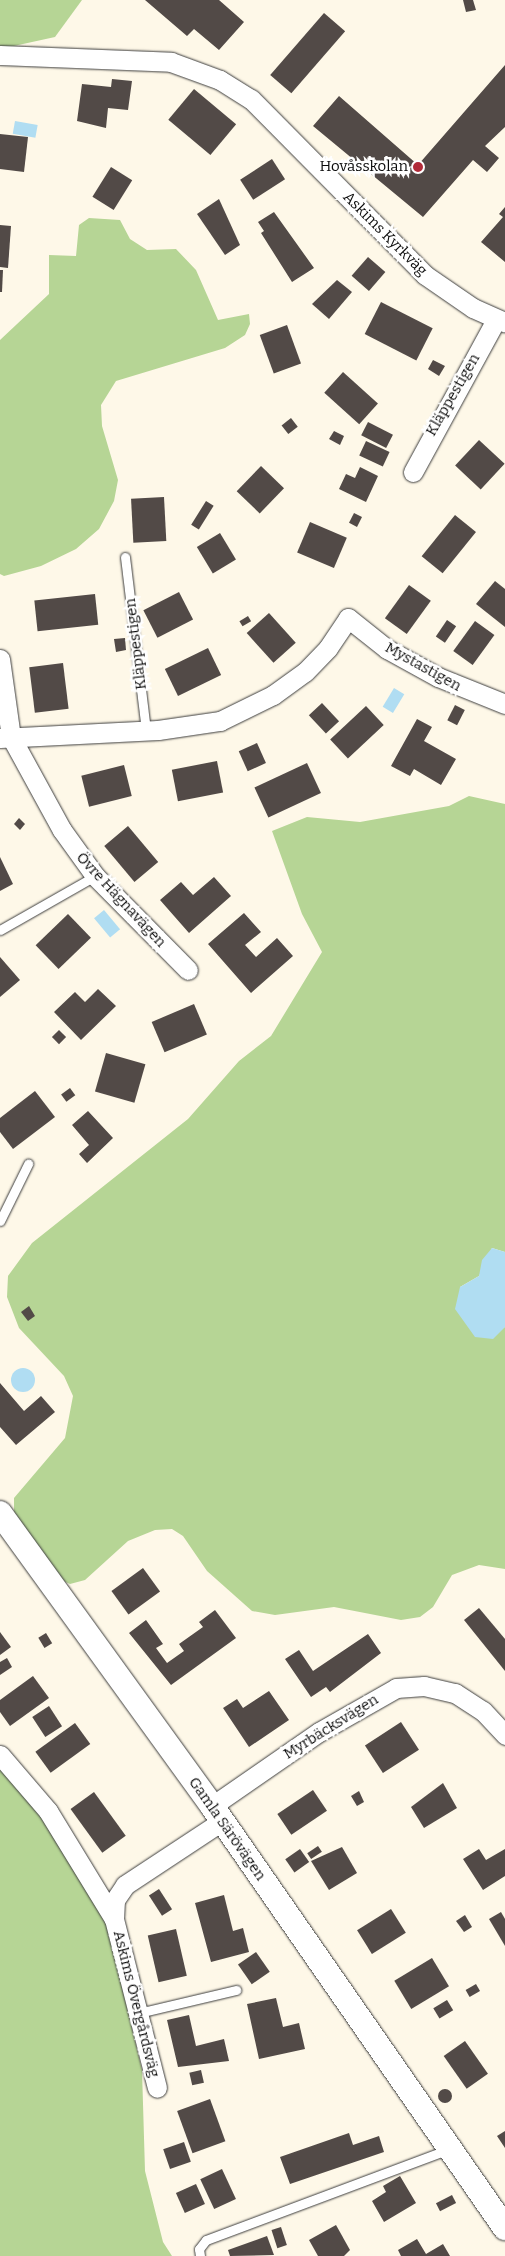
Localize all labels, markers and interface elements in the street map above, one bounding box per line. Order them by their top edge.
place label: Hovåsskolan [319,158,408,176]
marker: Hovåsskolan [412,161,424,173]
street label: Askims Kyrkväg [339,188,431,280]
street label: Kläppestigen [422,351,484,439]
street label: Kläppestigen [121,597,151,691]
street label: Mystastigen [382,639,464,695]
street label: Övre Hägnavägen [72,849,170,951]
street label: Myrbäcksvägen [280,1691,382,1763]
street label: Gamla Särövägen [185,1774,269,1884]
street label: Askims Övergårdsväg [109,1929,163,2079]

